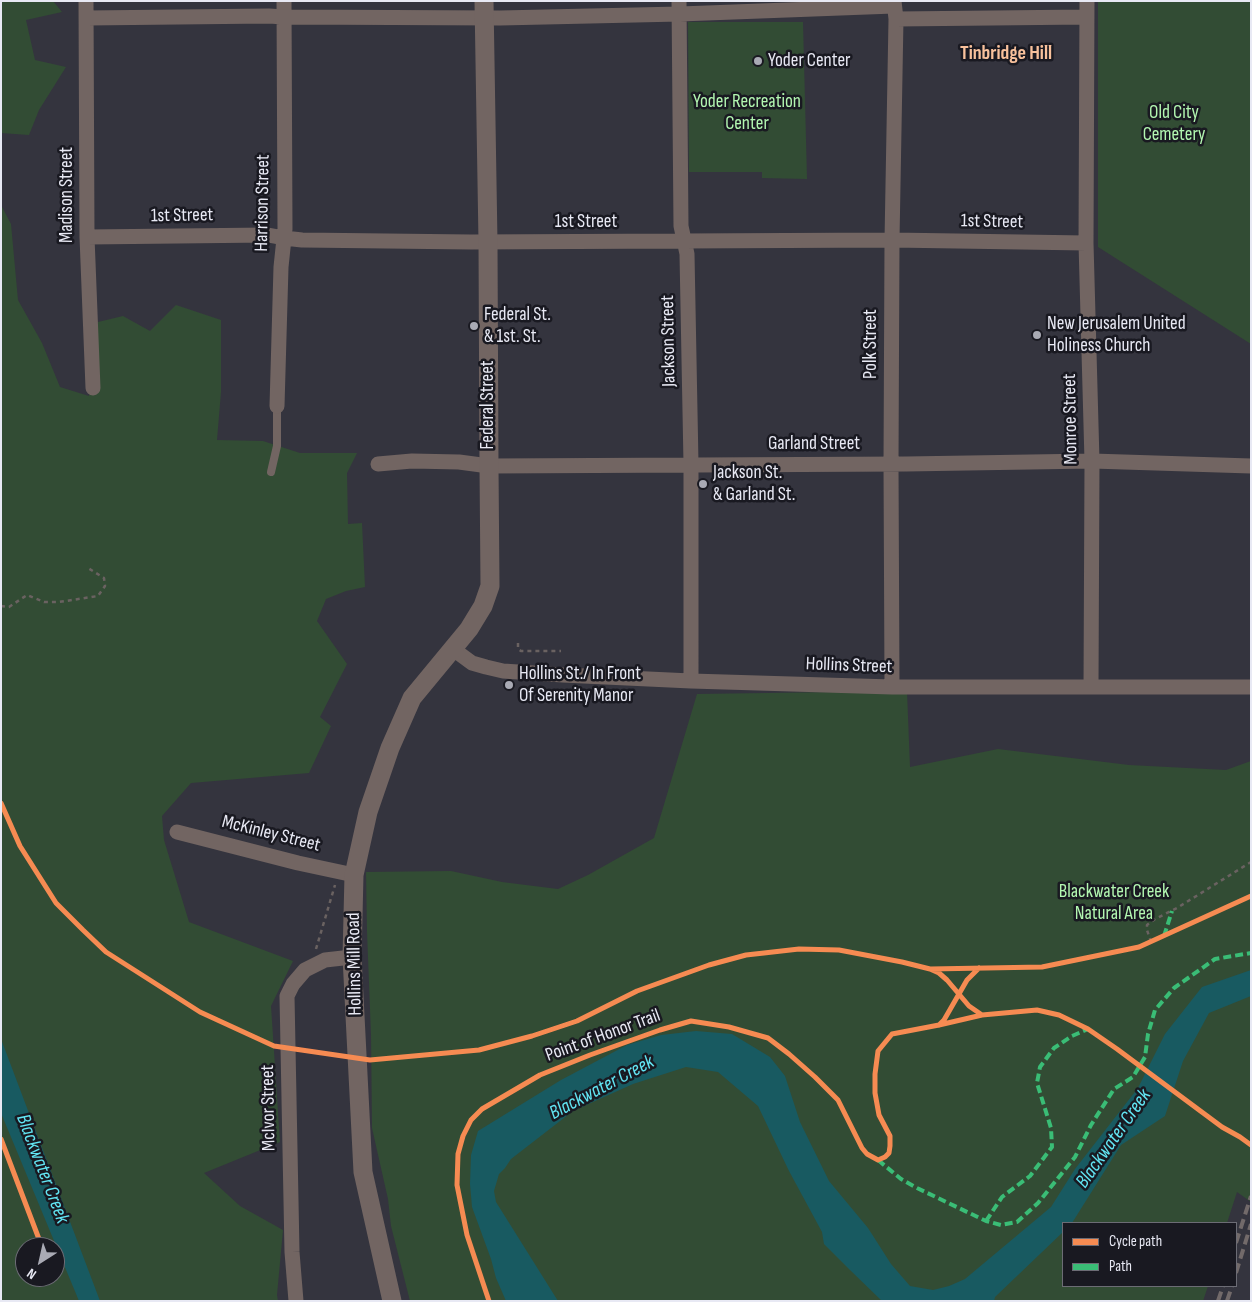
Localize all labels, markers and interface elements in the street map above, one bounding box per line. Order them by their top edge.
district label: Tinbridge Hill [960,42,1052,66]
place label: Yoder Center [768,50,851,72]
marker: Yoder Center [752,55,764,67]
park label: Yoder Recreation Center [693,91,801,135]
park label: Old City Cemetery [1143,102,1205,146]
street label: Madison Street [56,147,78,243]
street label: Harrison Street [251,154,275,252]
street label: 1st Street [151,204,213,228]
street label: 1st Street [961,210,1023,234]
street label: 1st Street [555,211,617,233]
street label: Jackson Street [657,295,681,387]
place label: Federal St. & 1st. St. [484,304,551,348]
street label: Polk Street [860,309,882,379]
place label: New Jerusalem United Holiness Church [1047,313,1186,357]
marker: Federal St. & 1st. St. [468,320,480,332]
marker: New Jerusalem United Holiness Church [1031,329,1043,341]
street label: Federal Street [477,360,499,450]
street label: Monroe Street [1059,373,1083,465]
street label: Garland Street [768,433,860,455]
place label: Jackson St. & Garland St. [713,462,795,506]
marker: Jackson St. & Garland St. [697,478,709,490]
street label: Hollins Street [805,653,893,679]
place label: Hollins St./ In Front Of Serenity Manor [519,663,641,707]
marker: Hollins St./ In Front Of Serenity Manor [503,679,515,691]
street label: McKinley Street [219,811,323,857]
park label: Blackwater Creek Natural Area [1059,881,1169,925]
street label: Hollins Mill Road [343,912,367,1016]
street label: Point of Honor Trail [542,1005,664,1067]
water label: Blackwater Creek [546,1050,658,1126]
street label: McIvor Street [257,1065,281,1151]
water label: Blackwater Creek [1071,1085,1157,1193]
water label: Blackwater Creek [10,1111,74,1227]
legend [1062,1222,1237,1287]
text: Cycle path [1109,1232,1162,1251]
north arrow [15,1237,65,1287]
text: Path [1109,1257,1132,1276]
text: N [24,1265,40,1283]

